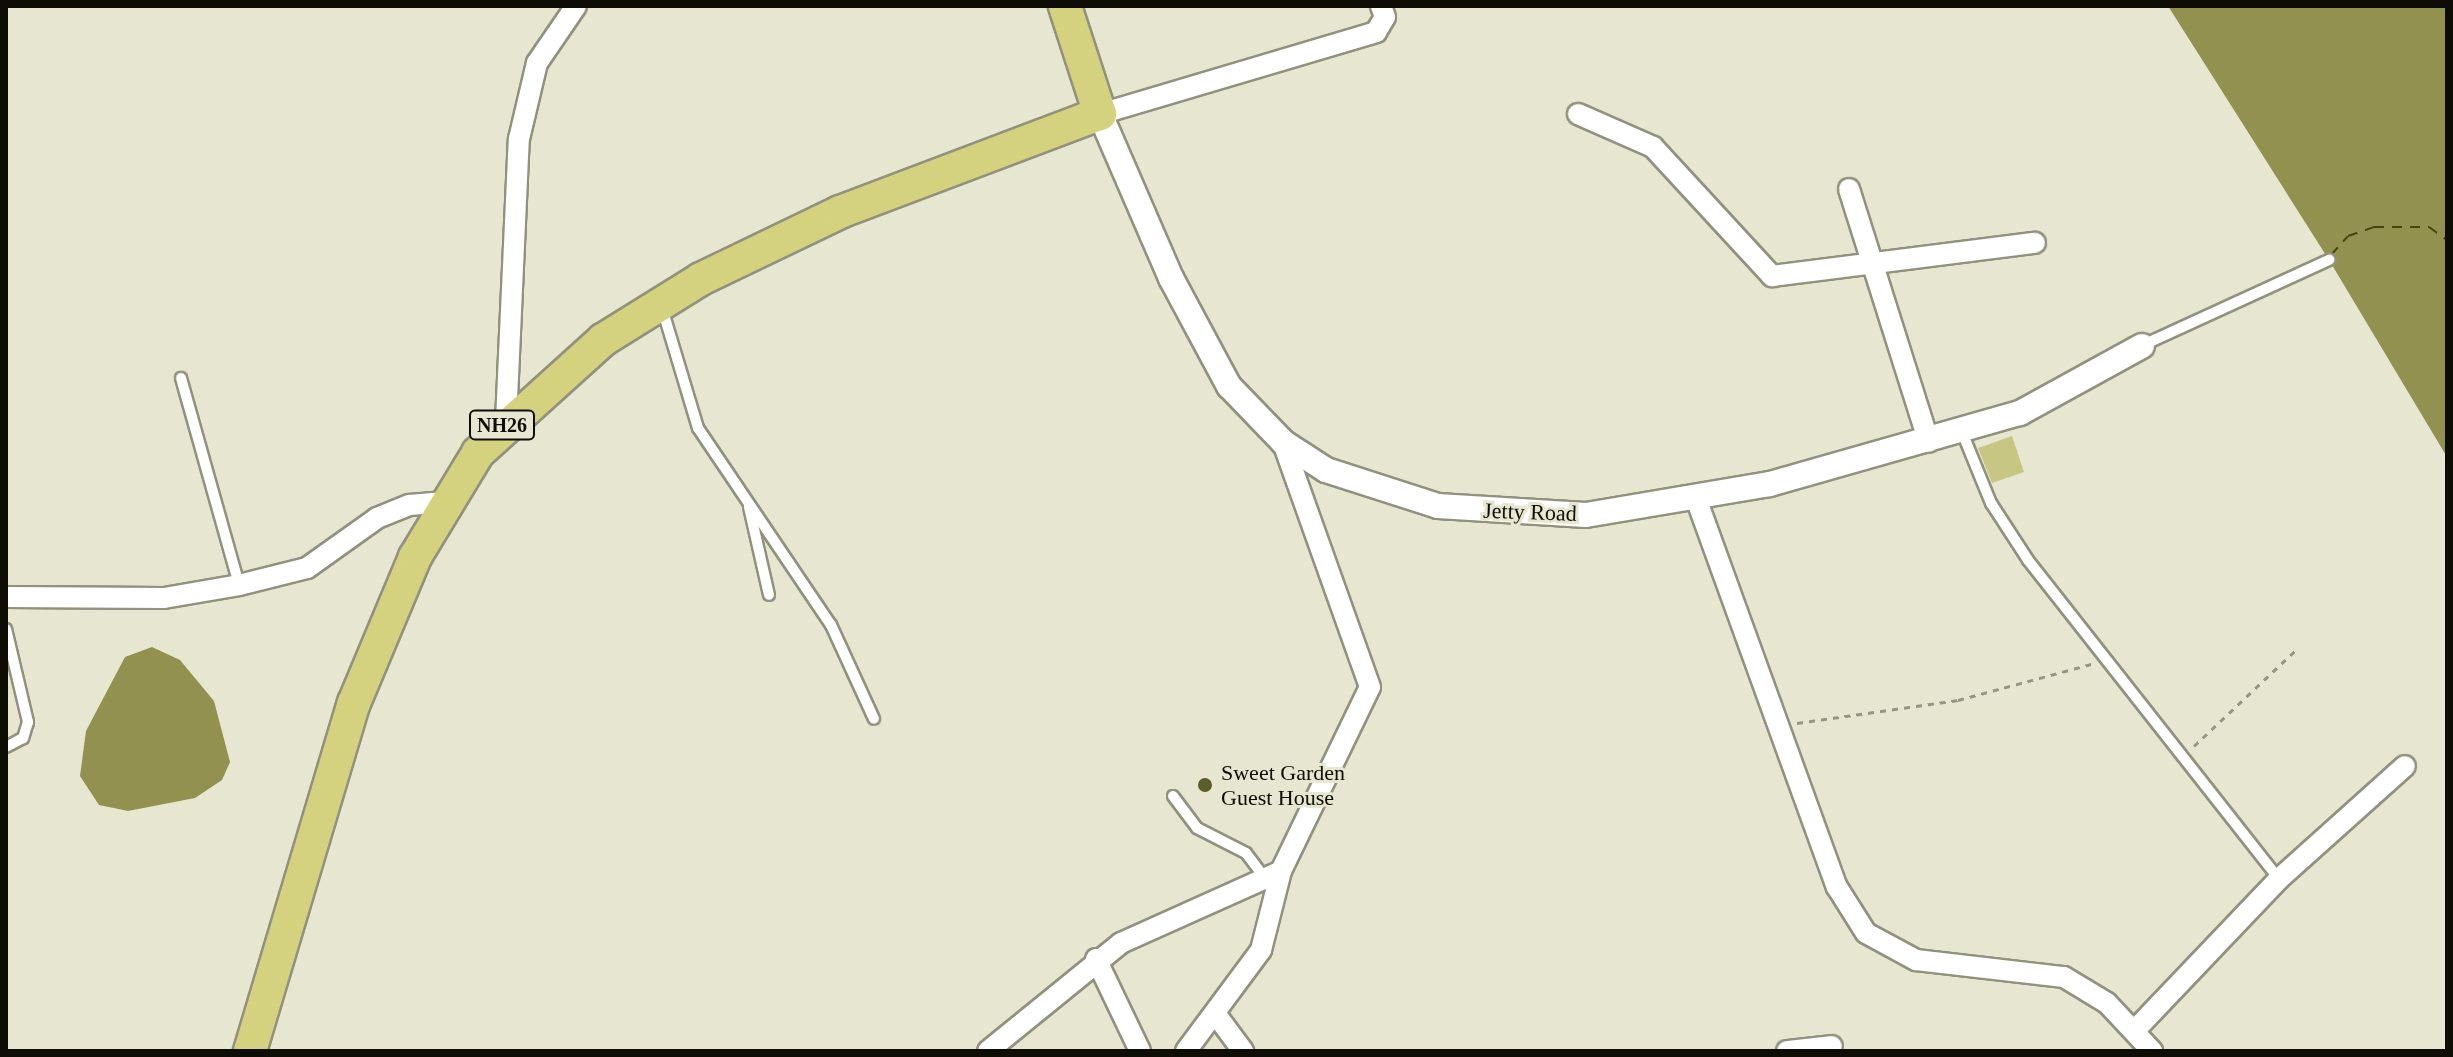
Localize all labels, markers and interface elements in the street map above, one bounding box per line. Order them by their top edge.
road number: NH26 [466,409,538,441]
street label: Jetty Road [1478,497,1582,527]
place label: Sweet Garden Guest House [1221,759,1365,810]
marker: Sweet Garden Guest House [1196,776,1214,794]

